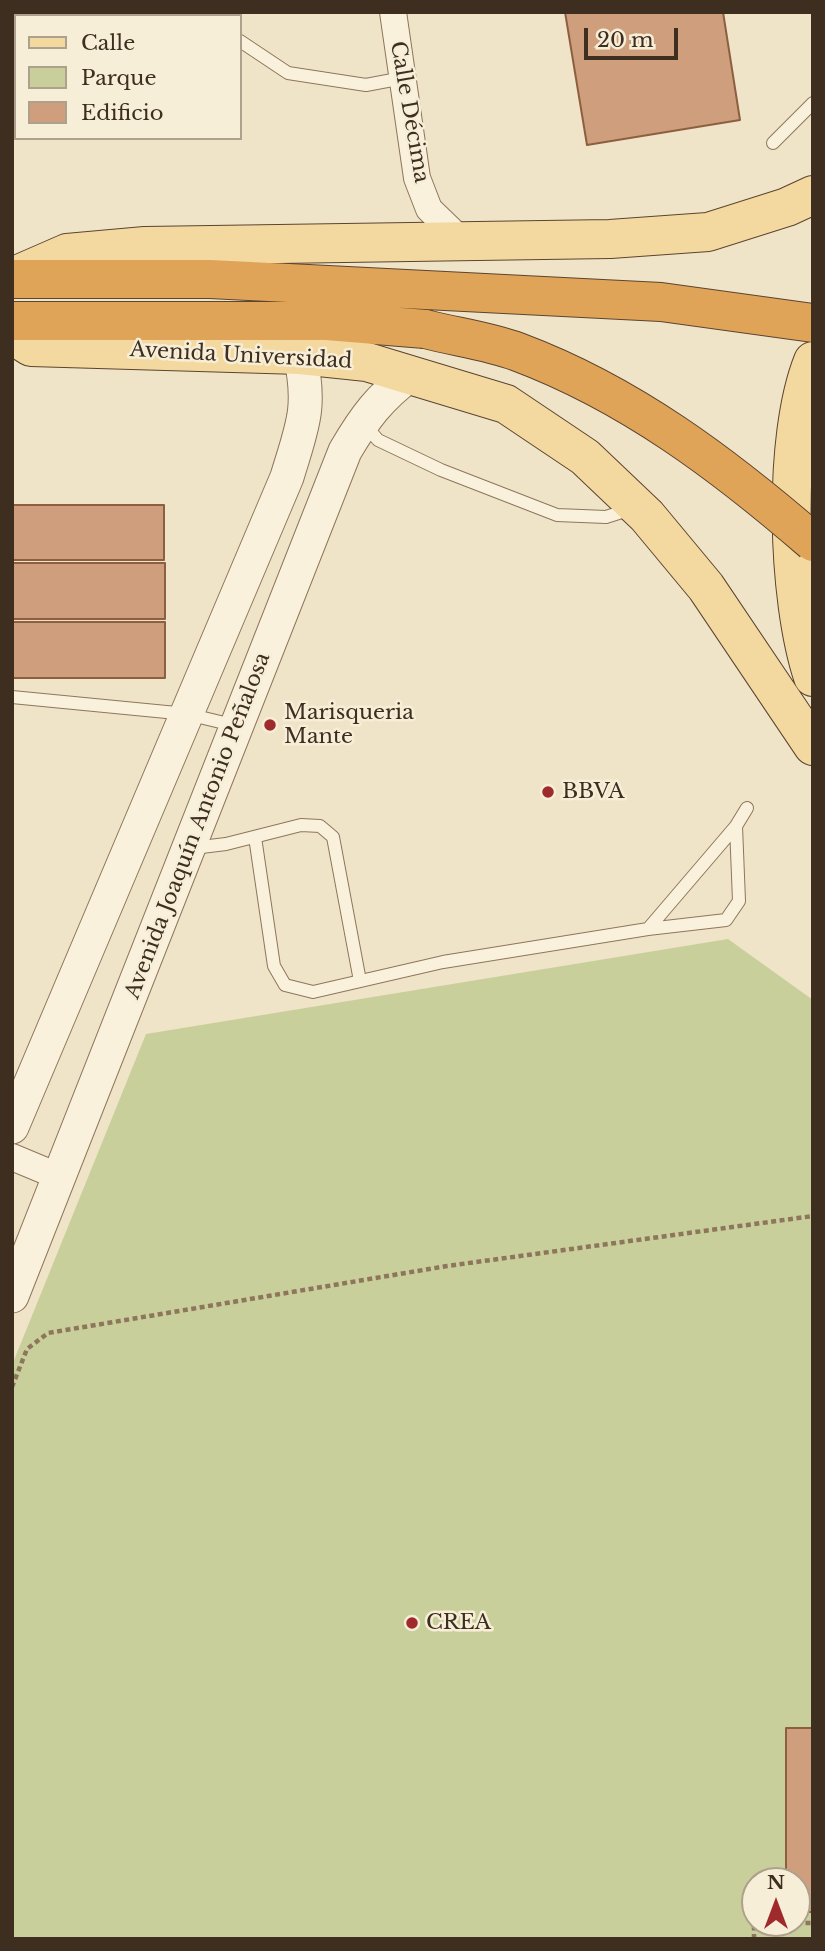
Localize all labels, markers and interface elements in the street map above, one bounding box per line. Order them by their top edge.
legend [14,14,242,140]
scale bar [587,14,682,58]
text: 20 m [597,27,654,53]
text: Calle [81,30,135,56]
street label: Calle Décima [384,39,434,185]
text: Parque [81,65,156,91]
text: Edificio [81,100,163,126]
street label: Avenida Universidad [129,338,353,374]
street label: Avenida Joaquín Antonio Peñalosa [120,649,276,1003]
place label: Marisqueria Mante [284,700,414,750]
marker: Marisqueria Mante [262,717,278,733]
place label: BBVA [562,779,625,805]
marker: BBVA [540,784,556,800]
place label: CREA [426,1610,491,1636]
marker: CREA [404,1615,420,1631]
north arrow [741,1867,811,1937]
text: N [767,1871,785,1894]

